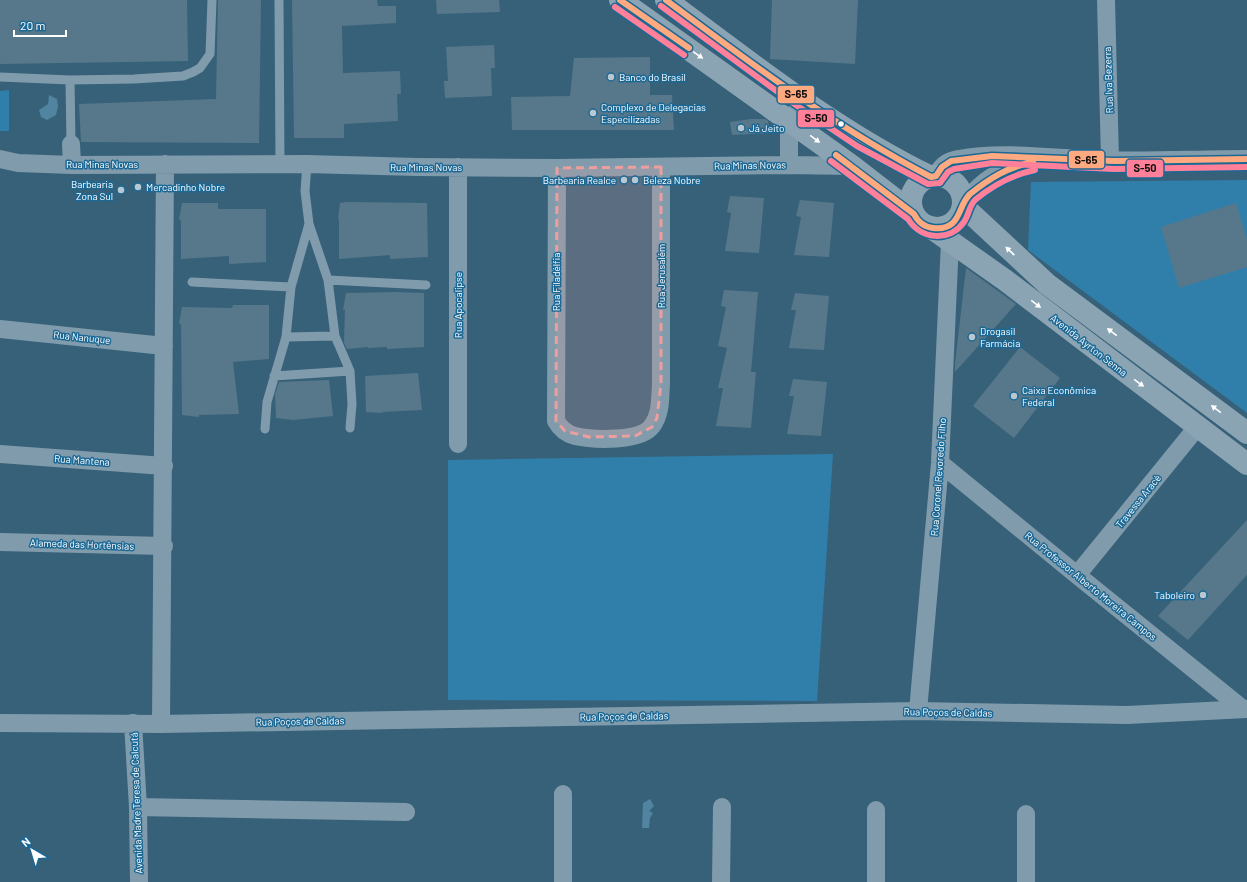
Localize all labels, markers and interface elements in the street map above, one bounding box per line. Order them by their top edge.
scale bar [14,12,66,38]
text: 20 m [20,18,46,32]
street label: Rua Iva Bezerra [1101,46,1115,114]
one-way arrow [693,51,703,59]
place label: Banco do Brasil [619,71,686,83]
marker: Banco do Brasil [606,72,616,82]
line badge: S-65 [777,85,815,104]
text: S-65 [785,87,808,100]
place label: Complexo de Delegacias Especilizadas [601,101,706,125]
marker: Complexo de Delegacias Especilizadas [588,108,598,118]
line badge: S-50 [797,109,835,128]
text: S-50 [804,111,828,124]
unlabelled marker [836,119,846,129]
place label: Já Jeito [749,122,784,134]
marker: Já Jeito [736,123,746,133]
one-way arrow [809,135,820,143]
line badge: S-65 [1068,150,1105,169]
text: S-65 [1075,153,1098,166]
street label: Rua Minas Novas [66,158,138,170]
street label: Rua Minas Novas [714,158,786,172]
line badge: S-50 [1126,159,1164,178]
street label: Rua Minas Novas [390,161,462,173]
text: S-50 [1133,161,1157,174]
place label: Barbearia Realce [543,174,616,186]
place label: Beleza Nobre [643,174,700,186]
marker: Barbearia Realce [619,175,629,185]
marker: Beleza Nobre [630,175,640,185]
place label: Barbearia Zona Sul [71,178,113,202]
place label: Mercadinho Nobre [146,181,225,193]
marker: Mercadinho Nobre [133,182,143,192]
marker: Barbearia Zona Sul [116,185,126,195]
street label: Rua Jerusalém [655,244,667,308]
one-way arrow [1005,246,1015,255]
street label: Rua Filadélfia [550,253,562,311]
street label: Rua Apocalipse [452,272,464,338]
one-way arrow [1030,300,1041,308]
street label: Avenida Ayrton Senna [1048,311,1130,379]
place label: Drogasil Farmácia [980,325,1020,349]
one-way arrow [1106,327,1117,336]
street label: Rua Nanuque [53,328,111,346]
marker: Drogasil Farmácia [967,332,977,342]
one-way arrow [1134,379,1144,387]
place label: Caixa Econômica Federal [1022,384,1096,408]
marker: Caixa Econômica Federal [1009,391,1019,401]
one-way arrow [1210,405,1221,414]
street label: Rua Coronel Revoredo Filho [928,417,948,537]
street label: Rua Mantena [54,452,110,468]
street label: Travessa Aracè [1113,472,1163,530]
street label: Rua Professor Alberto Moreira Campos [1023,529,1159,643]
street label: Alameda das Hortênsias [30,536,134,552]
place label: Taboleiro [1154,589,1195,601]
marker: Taboleiro [1198,590,1208,600]
street label: Rua Poços de Caldas [904,705,993,719]
street label: Rua Poços de Caldas [580,709,669,723]
street label: Rua Poços de Caldas [256,714,345,728]
street label: Avenida Madre Teresa de Calcutá [128,732,144,874]
north arrow [12,830,52,870]
text: N [19,834,32,849]

